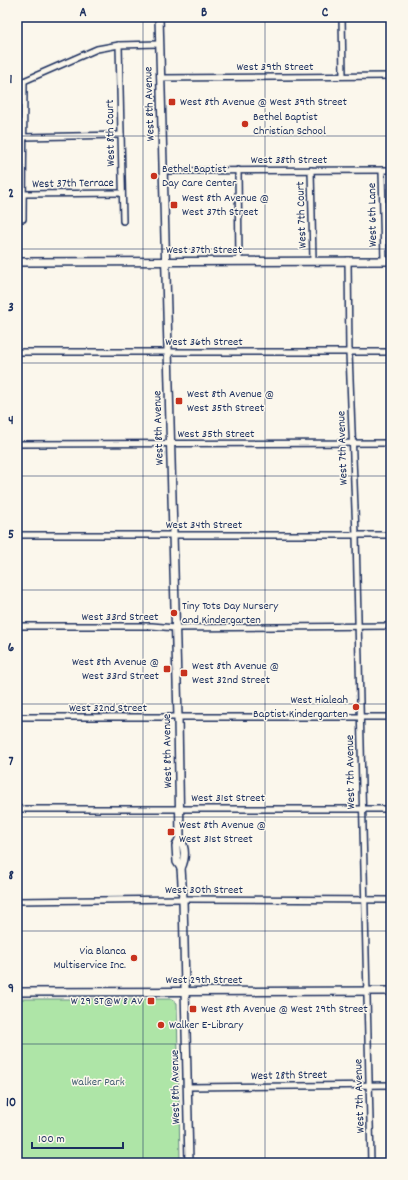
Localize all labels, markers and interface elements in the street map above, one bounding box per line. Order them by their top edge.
text: A [79,4,87,23]
text: B [201,4,207,23]
text: C [322,4,329,23]
street label: West 39th Street [236,59,314,76]
street label: West 8th Avenue [140,66,160,142]
text: 1 [10,71,13,90]
place label: West 8th Avenue @ West 39th Street [180,94,347,111]
marker: West 8th Avenue @ West 39th Street [167,97,177,107]
street label: West 8th Court [102,99,120,167]
place label: Bethel Baptist Christian School [253,109,326,140]
marker: Bethel Baptist Christian School [240,119,250,129]
street label: West 38th Street [251,152,328,169]
place label: Bethel Baptist Day Care Center [162,161,237,192]
marker: Bethel Baptist Day Care Center [149,171,159,181]
street label: West 37th Terrace [32,175,114,193]
street label: West 7th Court [292,181,312,249]
street label: West 6th Lane [364,183,382,247]
text: 2 [8,185,14,204]
place label: West 8th Avenue @ West 37th Street [182,190,269,221]
marker: West 8th Avenue @ West 37th Street [169,200,179,210]
street label: West 37th Street [166,242,243,259]
text: 3 [8,299,14,318]
street label: West 36th Street [165,334,243,351]
place label: West 8th Avenue @ West 35th Street [187,386,274,417]
street label: West 8th Avenue [149,390,169,466]
marker: West 8th Avenue @ West 35th Street [174,396,184,406]
street label: West 7th Avenue [333,410,353,486]
text: 4 [8,412,14,431]
street label: West 35th Street [177,426,255,443]
street label: West 34th Street [166,517,243,534]
text: 5 [8,526,14,545]
place label: Tiny Tots Day Nursery and Kindergarten [182,598,279,629]
marker: Tiny Tots Day Nursery and Kindergarten [169,608,179,618]
street label: West 33rd Street [81,609,159,626]
text: 6 [8,639,15,658]
place label: West 8th Avenue @ West 33rd Street [72,654,160,685]
place label: West 8th Avenue @ West 32nd Street [192,658,279,689]
marker: West 8th Avenue @ West 33rd Street [162,664,172,674]
marker: West 8th Avenue @ West 32nd Street [179,668,189,678]
place label: West Hialeah Baptist Kindergarten [253,692,348,723]
street label: West 32nd Street [69,700,148,717]
marker: West Hialeah Baptist Kindergarten [351,702,361,712]
street label: West 8th Avenue [159,713,177,789]
street label: West 7th Avenue [342,735,360,809]
text: 7 [9,753,14,772]
street label: West 31st Street [191,790,265,807]
place label: West 8th Avenue @ West 31st Street [179,817,266,848]
marker: West 8th Avenue @ West 31st Street [166,827,176,837]
text: 8 [8,867,14,886]
street label: West 30th Street [165,882,244,899]
place label: Via Blanca Multiservice Inc. [53,943,126,974]
marker: Via Blanca Multiservice Inc. [129,953,139,963]
street label: West 29th Street [166,972,243,989]
text: 9 [8,980,14,999]
place label: W 29 ST@W 8 AV [71,993,143,1010]
marker: W 29 ST@W 8 AV [146,996,156,1006]
place label: West 8th Avenue @ West 29th Street [201,1001,368,1018]
marker: West 8th Avenue @ West 29th Street [188,1004,198,1014]
place label: Walker E-Library [169,1017,244,1034]
marker: Walker E-Library [156,1020,166,1030]
street label: West 8th Avenue [167,1049,185,1125]
street label: West 7th Avenue [350,1058,370,1134]
street label: West 28th Street [251,1067,328,1085]
park label: Walker Park [71,1074,125,1091]
text: 10 [6,1094,16,1113]
scale bar [32,1124,123,1150]
text: 100 m [38,1131,65,1148]

